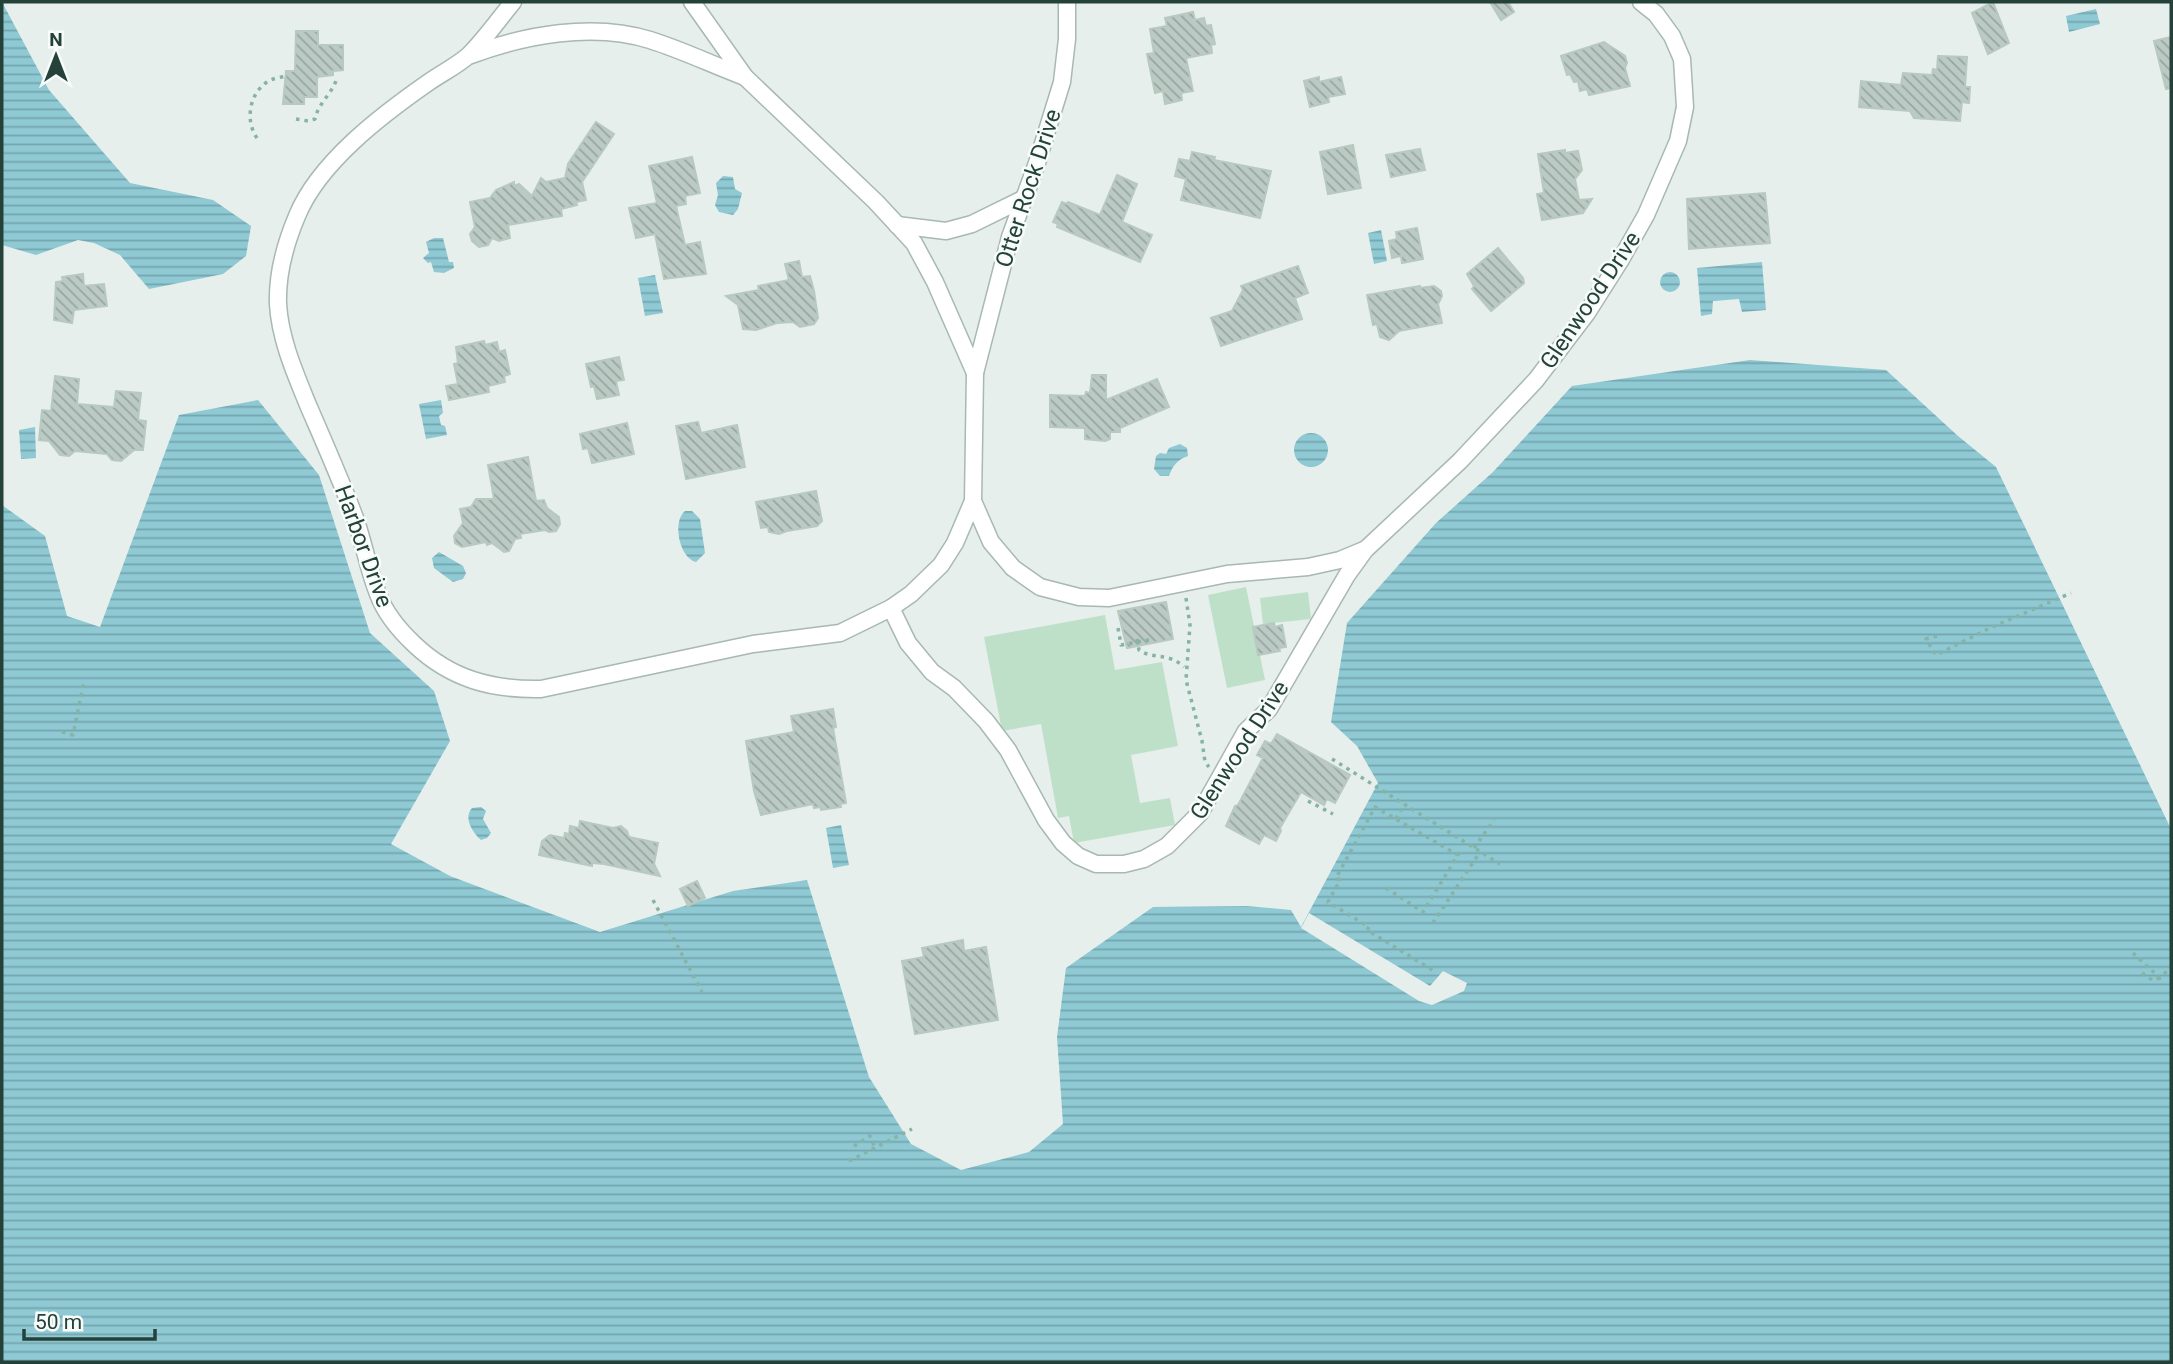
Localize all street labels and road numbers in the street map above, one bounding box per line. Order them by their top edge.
street label: Otter Rock Drive [990,106,1067,271]
street label: Glenwood Drive [1534,226,1646,374]
street label: Harbor Drive [329,481,398,611]
street label: Glenwood Drive [1185,676,1294,825]

